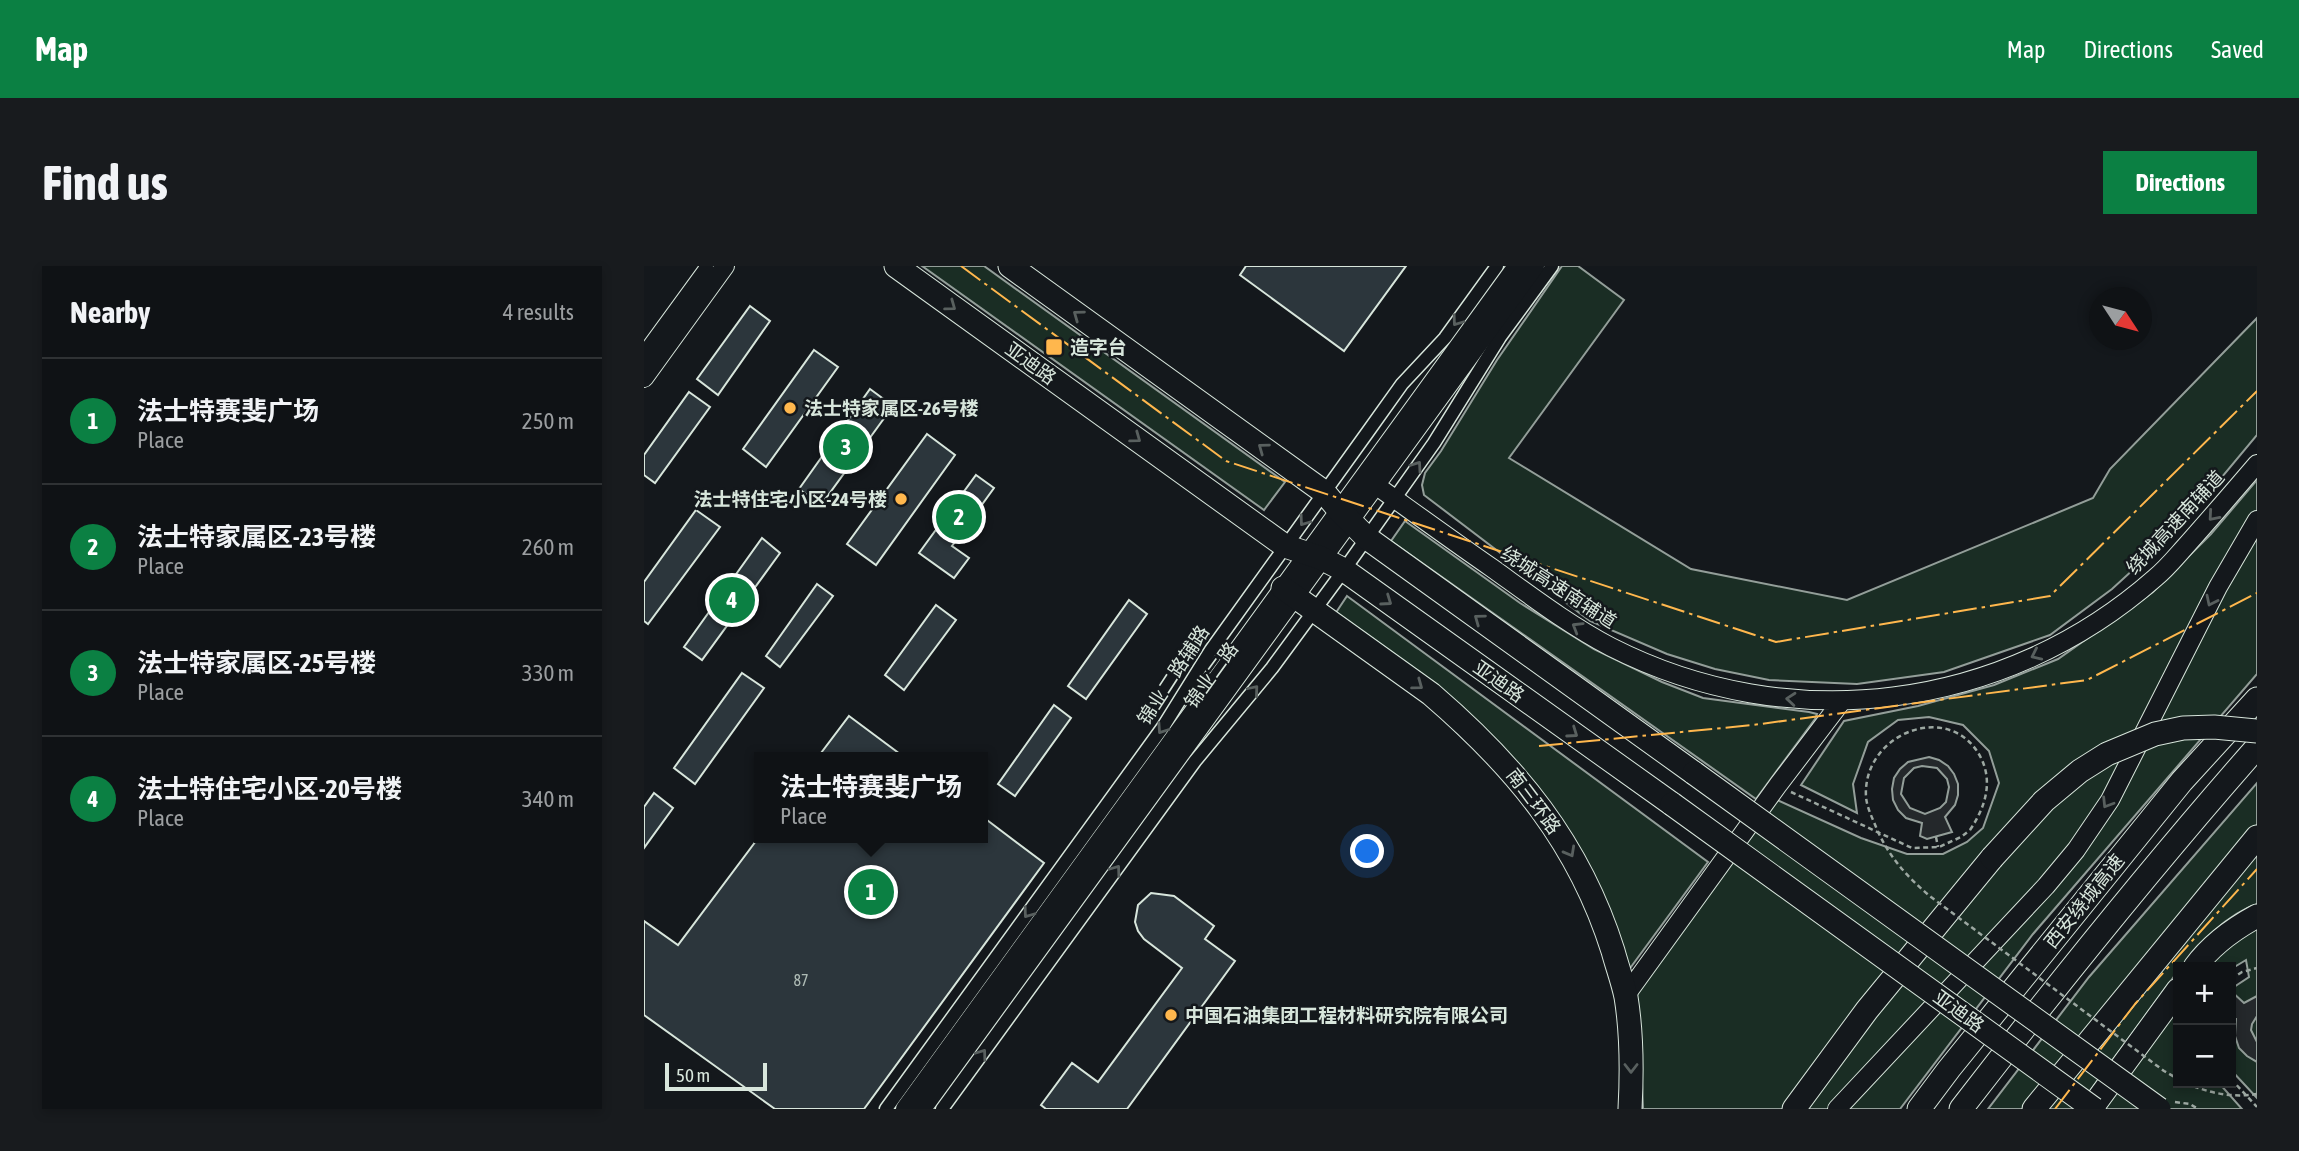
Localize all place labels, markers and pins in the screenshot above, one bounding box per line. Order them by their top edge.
place label: 造字台 [1070,336,1127,358]
marker: 造字台 [1044,337,1064,357]
place label: 法士特家属区-26号楼 [804,397,979,419]
marker: 法士特家属区-26号楼 [782,400,798,416]
pin: 3 [823,421,869,473]
place label: 法士特住宅小区-24号楼 [693,488,887,510]
marker: 法士特住宅小区-24号楼 [893,491,909,507]
pin: 2 [936,491,982,543]
pin: 4 [709,574,755,626]
pin: 1 [848,866,894,918]
place label: 中国石油集团工程材料研究院有限公司 [1185,1004,1508,1026]
marker: 中国石油集团工程材料研究院有限公司 [1163,1007,1179,1023]

